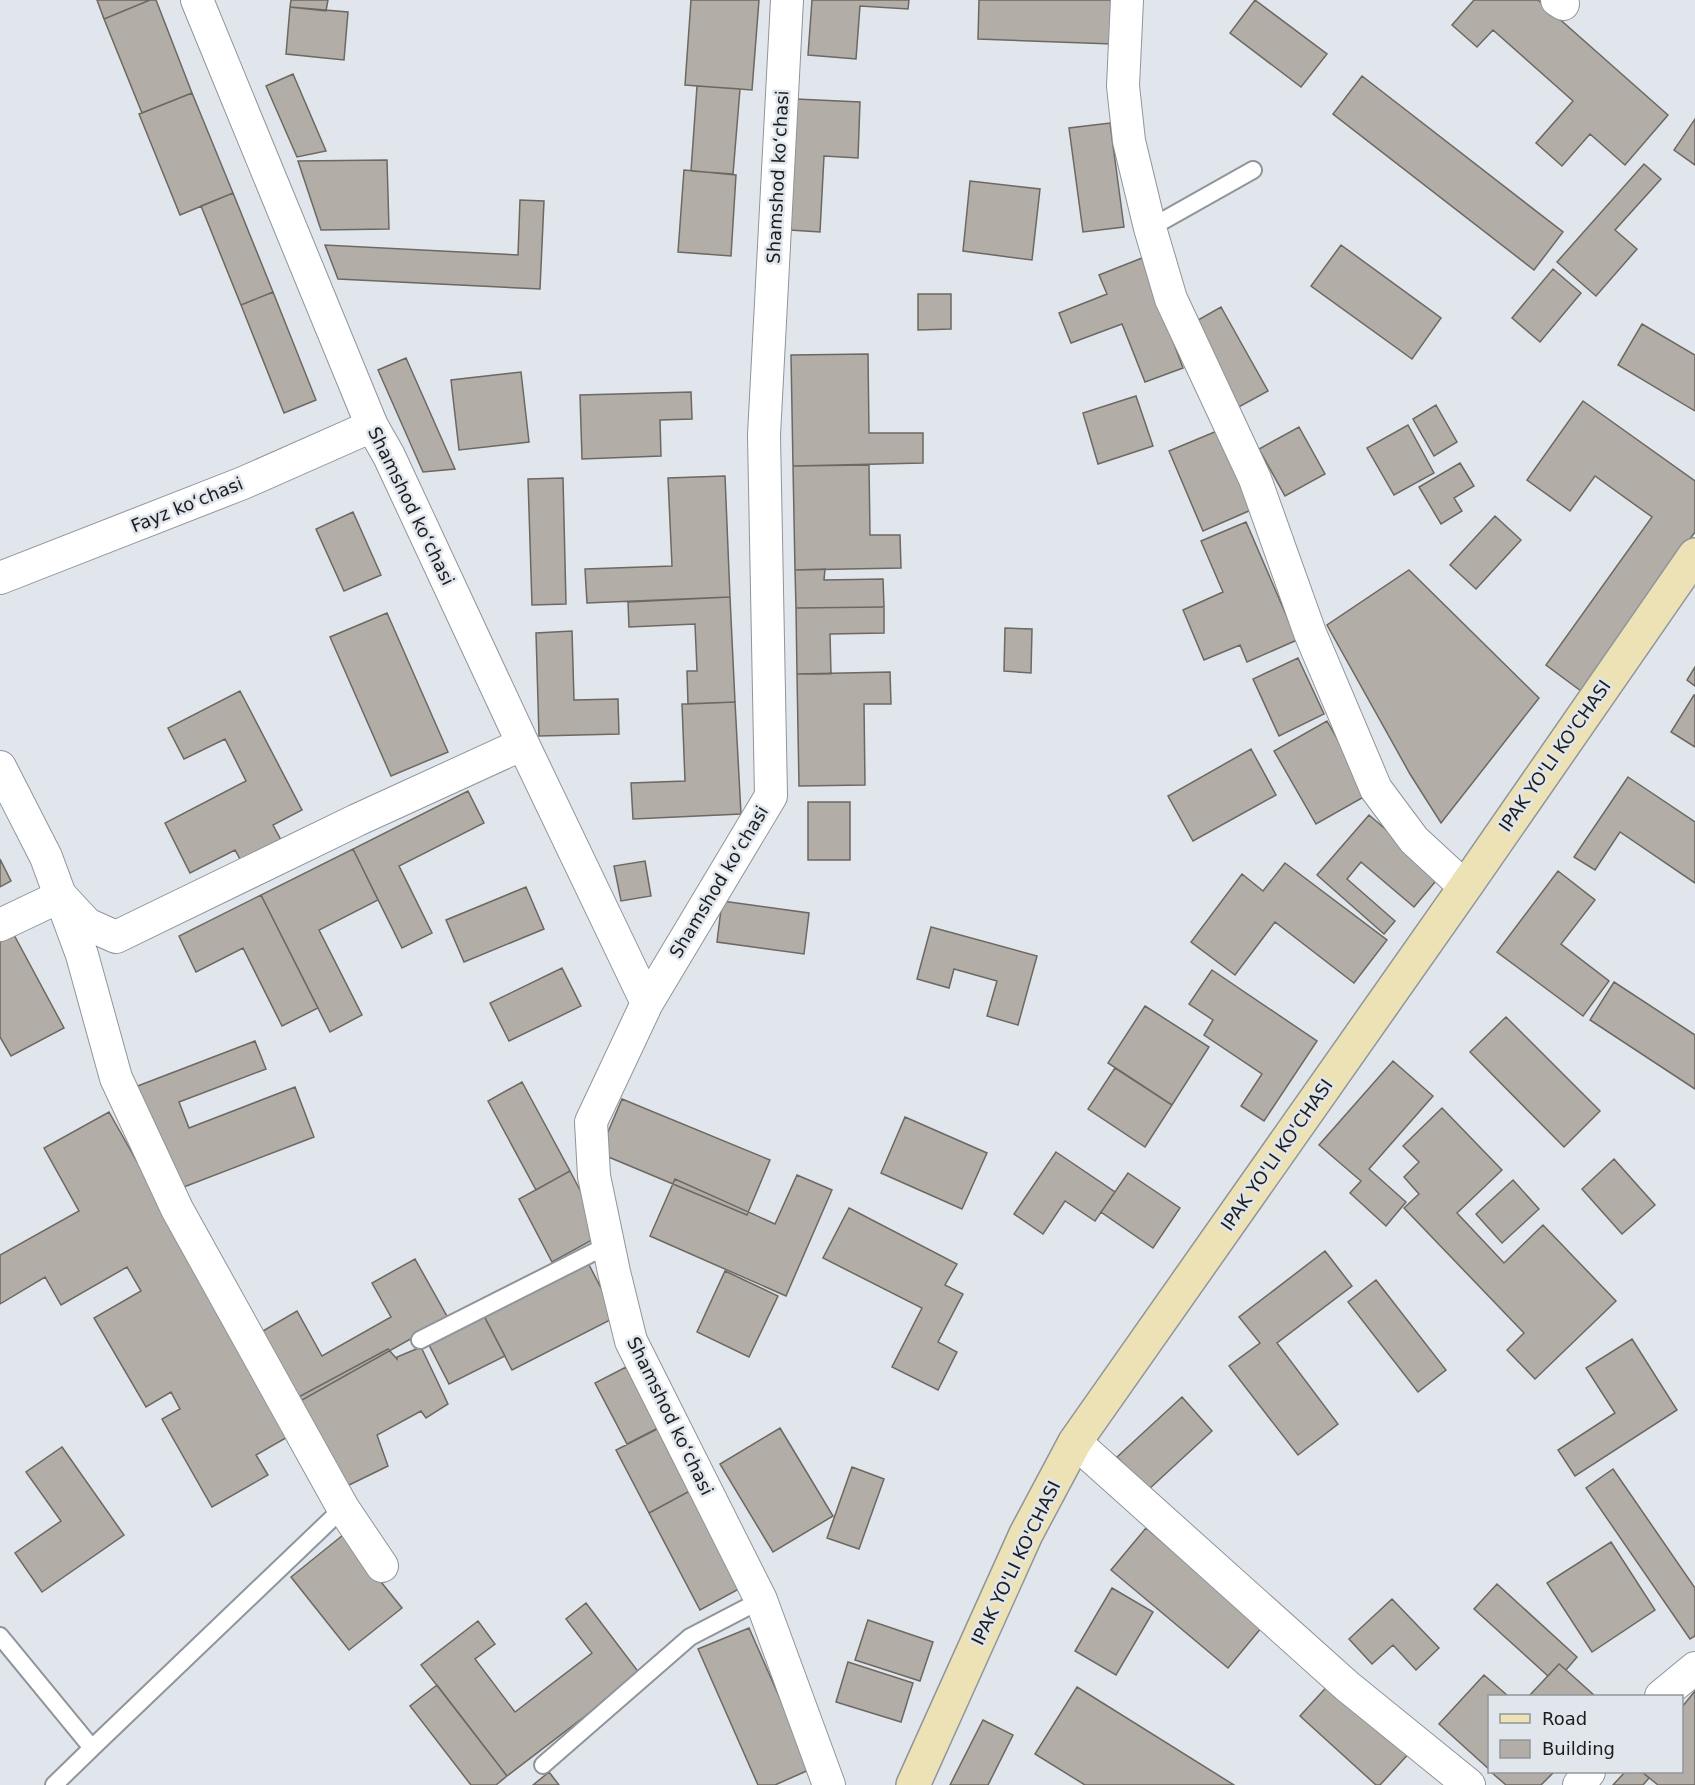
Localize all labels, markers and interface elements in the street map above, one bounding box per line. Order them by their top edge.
street label: Shamshod koʻchasi [762,90,793,264]
street label: Shamshod koʻchasi [364,423,459,588]
street label: Fayz koʻchasi [128,473,246,537]
street label: IPAK YO'LI KO'CHASI [1494,676,1615,836]
street label: Shamshod koʻchasi [665,802,772,962]
street label: IPAK YO'LI KO'CHASI [1216,1075,1337,1235]
street label: Shamshod koʻchasi [623,1333,718,1498]
street label: IPAK YO'LI KO'CHASI [967,1477,1064,1648]
legend [1488,1695,1683,1773]
text: Road [1542,1708,1587,1729]
text: Building [1542,1738,1615,1759]

